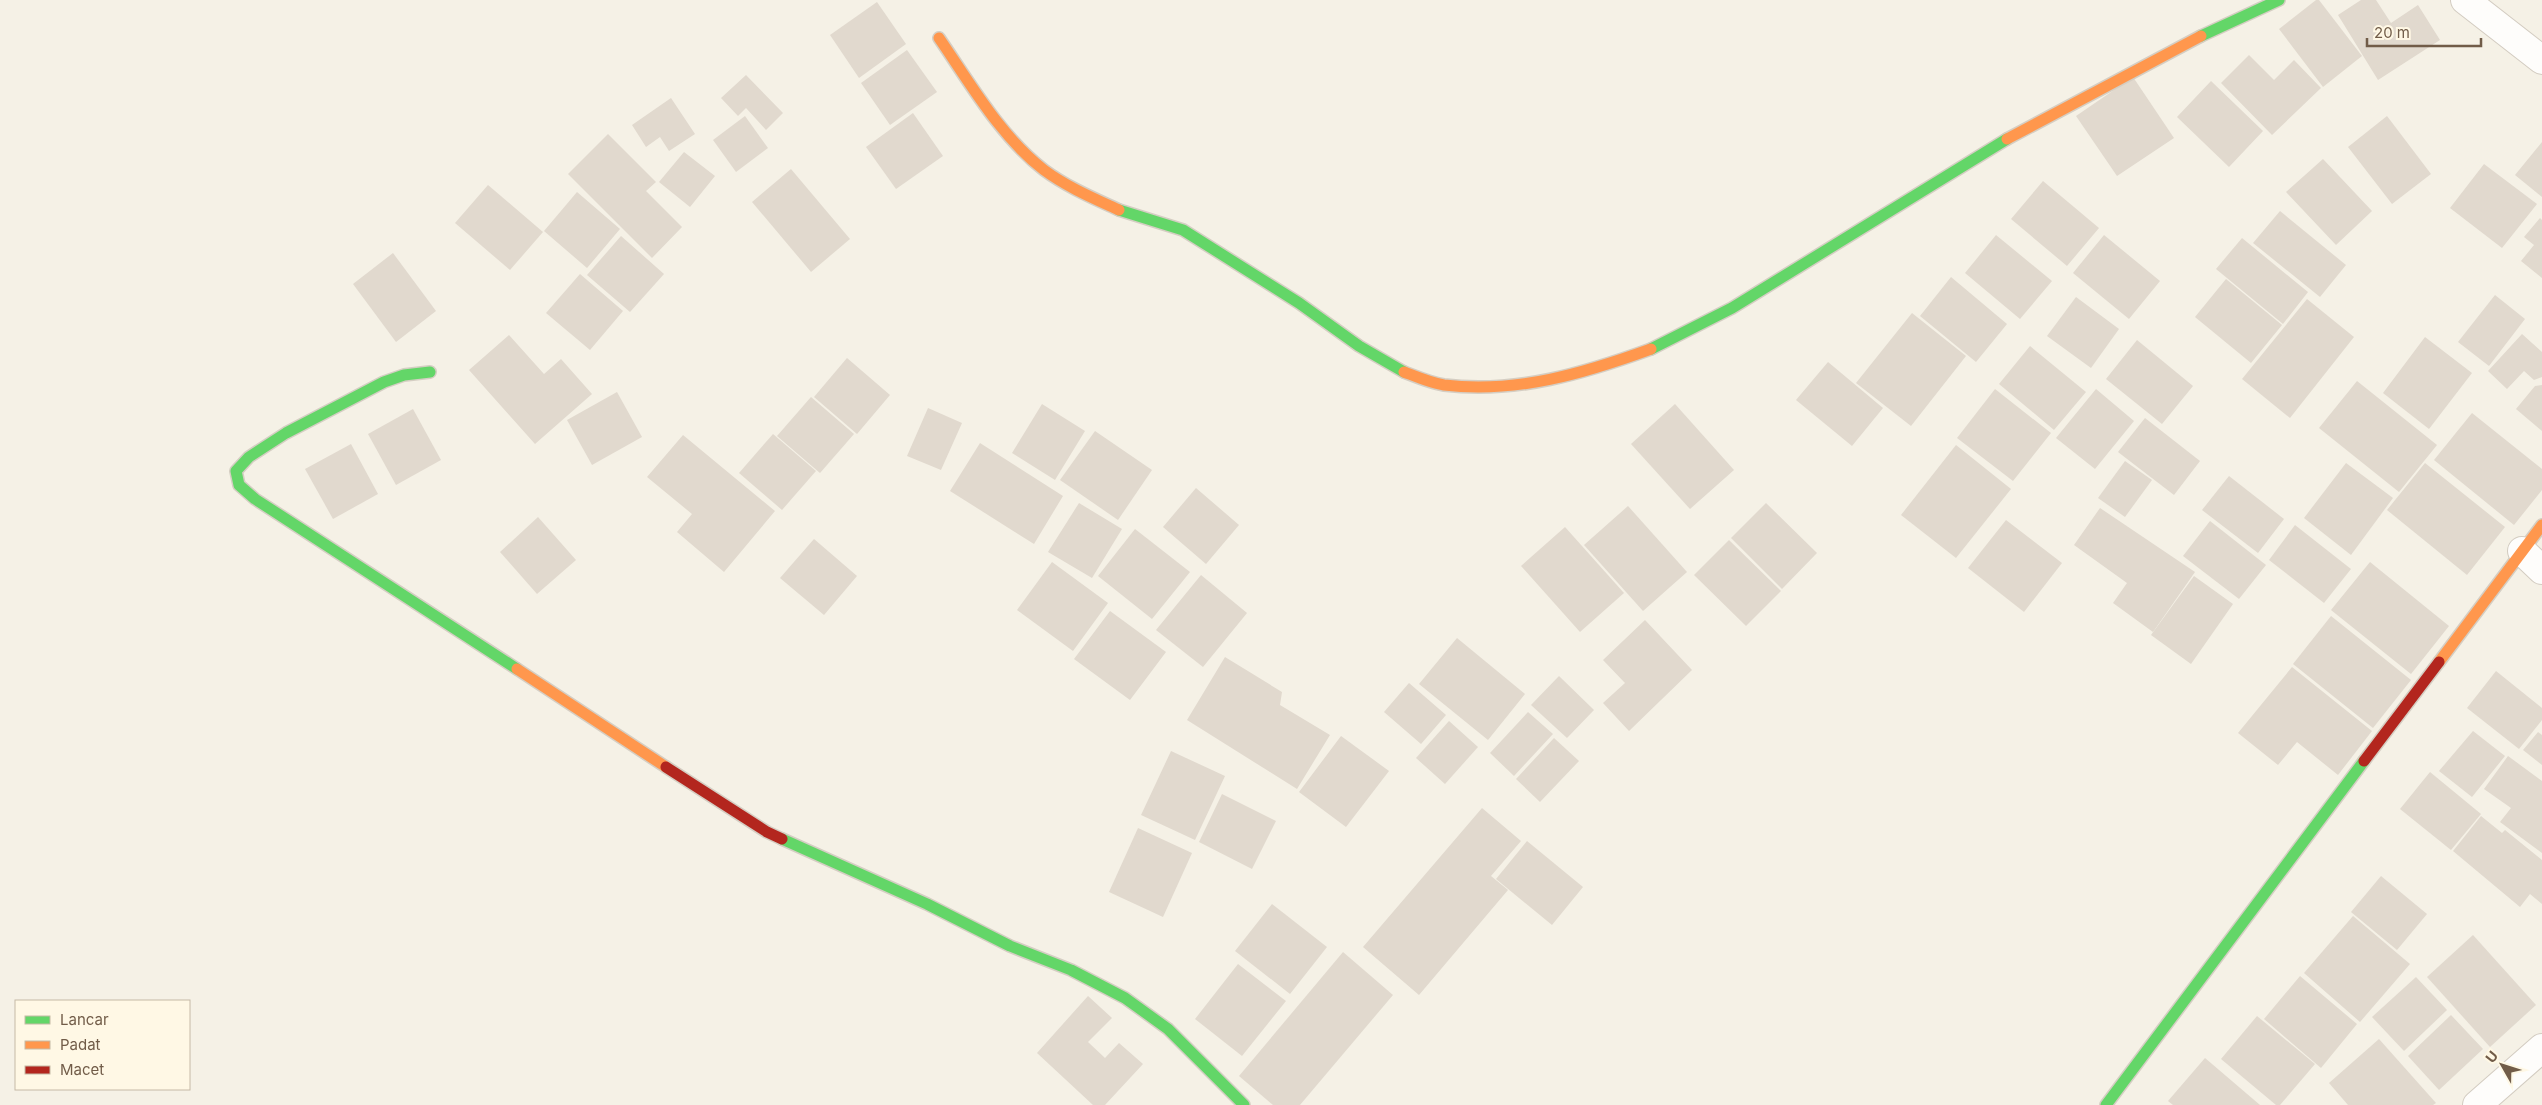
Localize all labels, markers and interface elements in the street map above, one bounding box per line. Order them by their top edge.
scale bar [2367,15,2481,47]
text: 20 m [2374,23,2410,42]
legend [15,1000,190,1090]
text: Lancar [60,1010,109,1029]
text: Padat [60,1035,101,1054]
north arrow [2477,1040,2527,1090]
text: U [2482,1047,2501,1066]
text: Macet [60,1060,104,1079]

